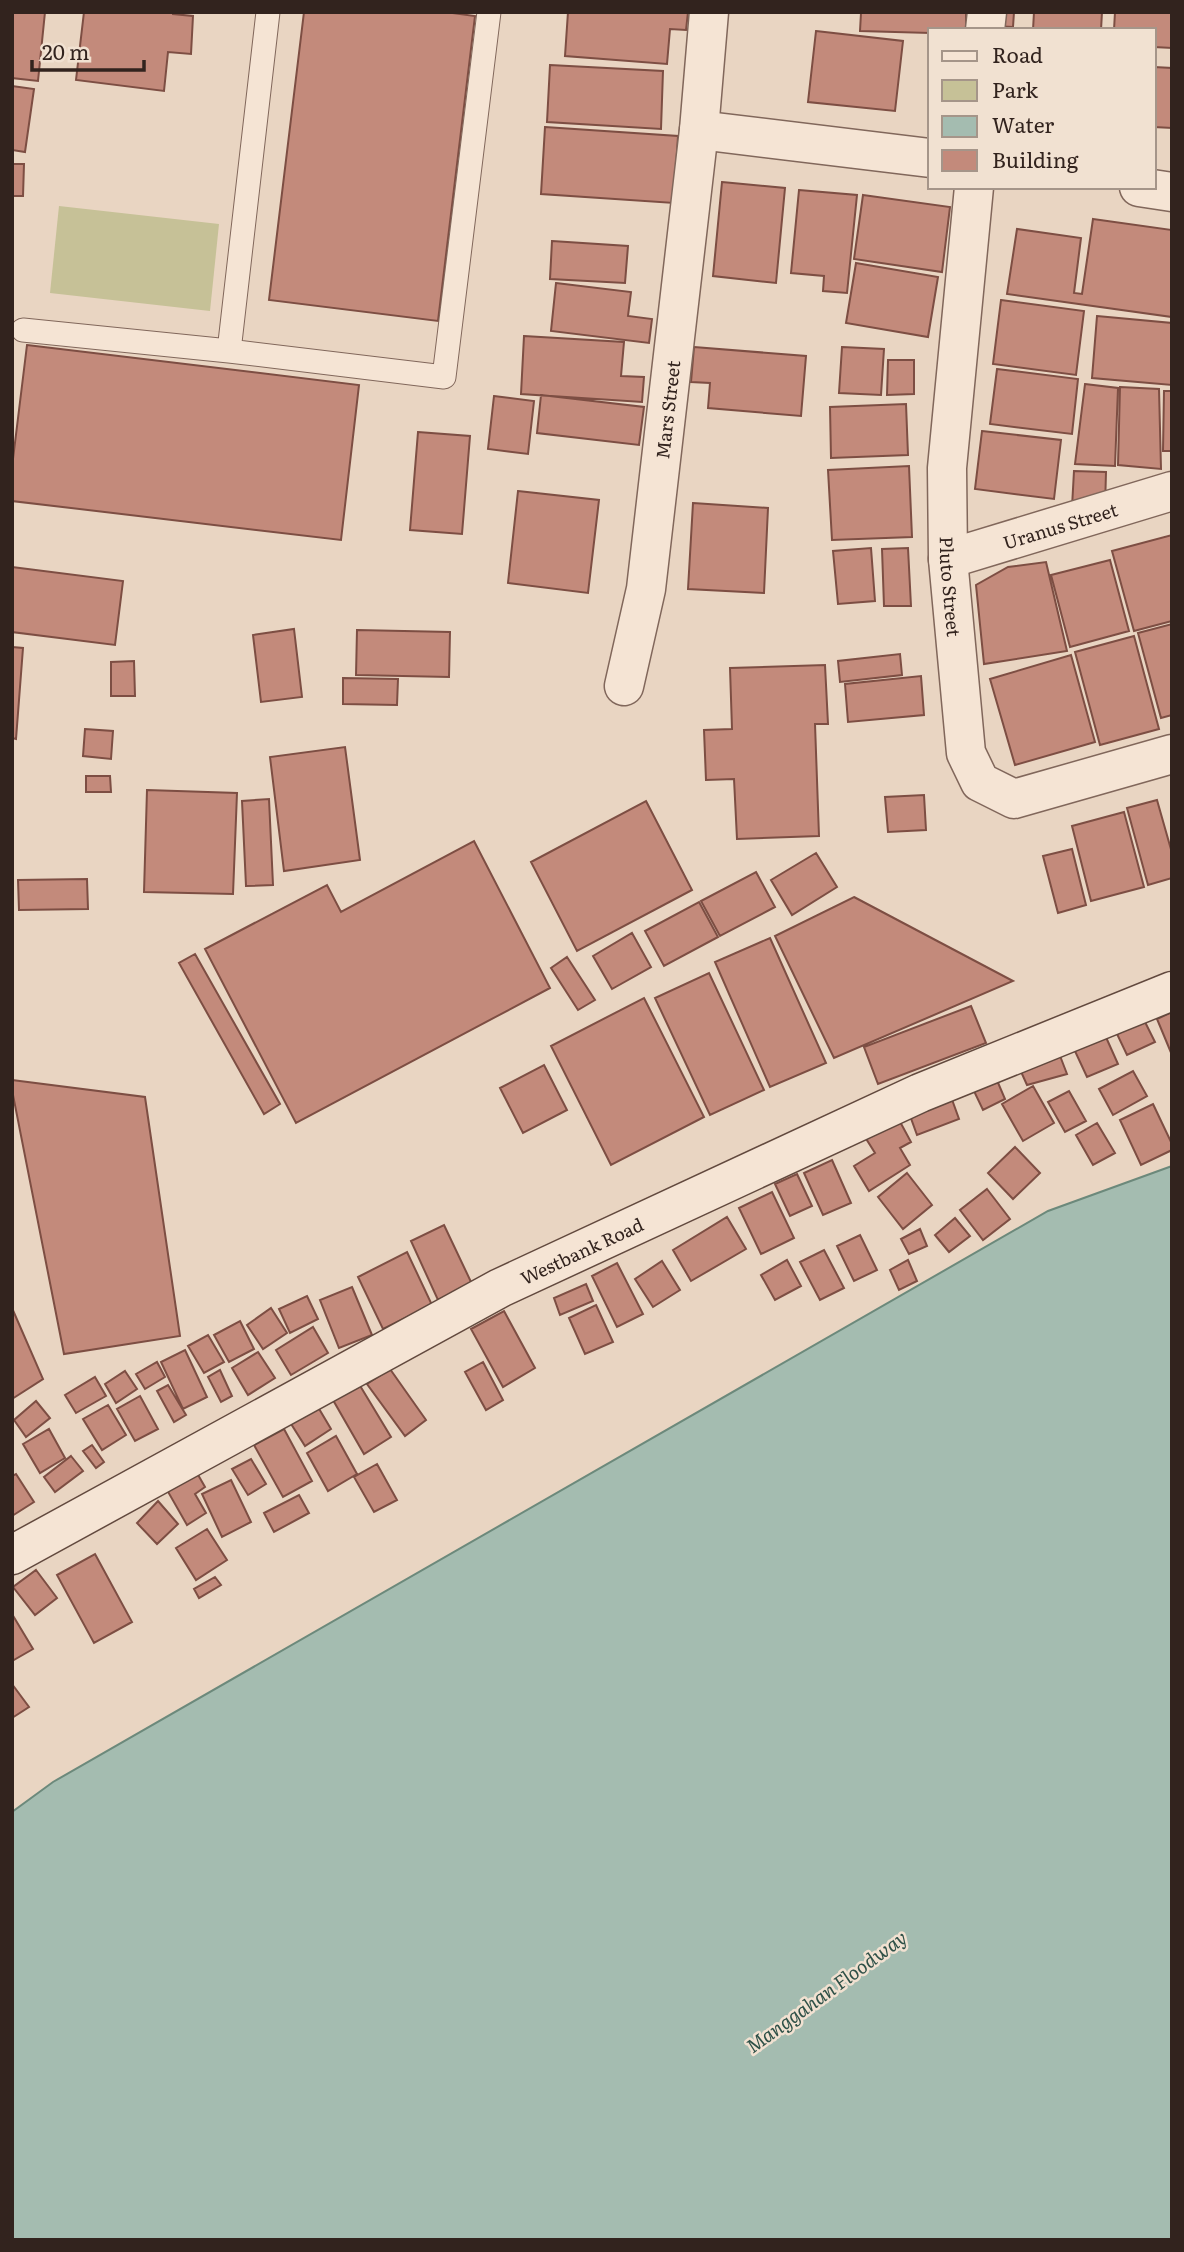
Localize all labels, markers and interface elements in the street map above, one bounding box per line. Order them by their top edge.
scale bar [32,28,144,72]
legend [928,28,1156,189]
text: 20 m [42,35,89,66]
text: Road [992,38,1043,69]
text: Park [992,73,1038,104]
text: Water [992,108,1054,139]
text: Building [992,143,1079,174]
street label: Mars Street [648,358,686,460]
street label: Uranus Street [999,495,1121,555]
street label: Pluto Street [934,536,969,639]
street label: Westbank Road [515,1210,647,1290]
water label: Manggahan Floodway [740,1923,912,2059]

